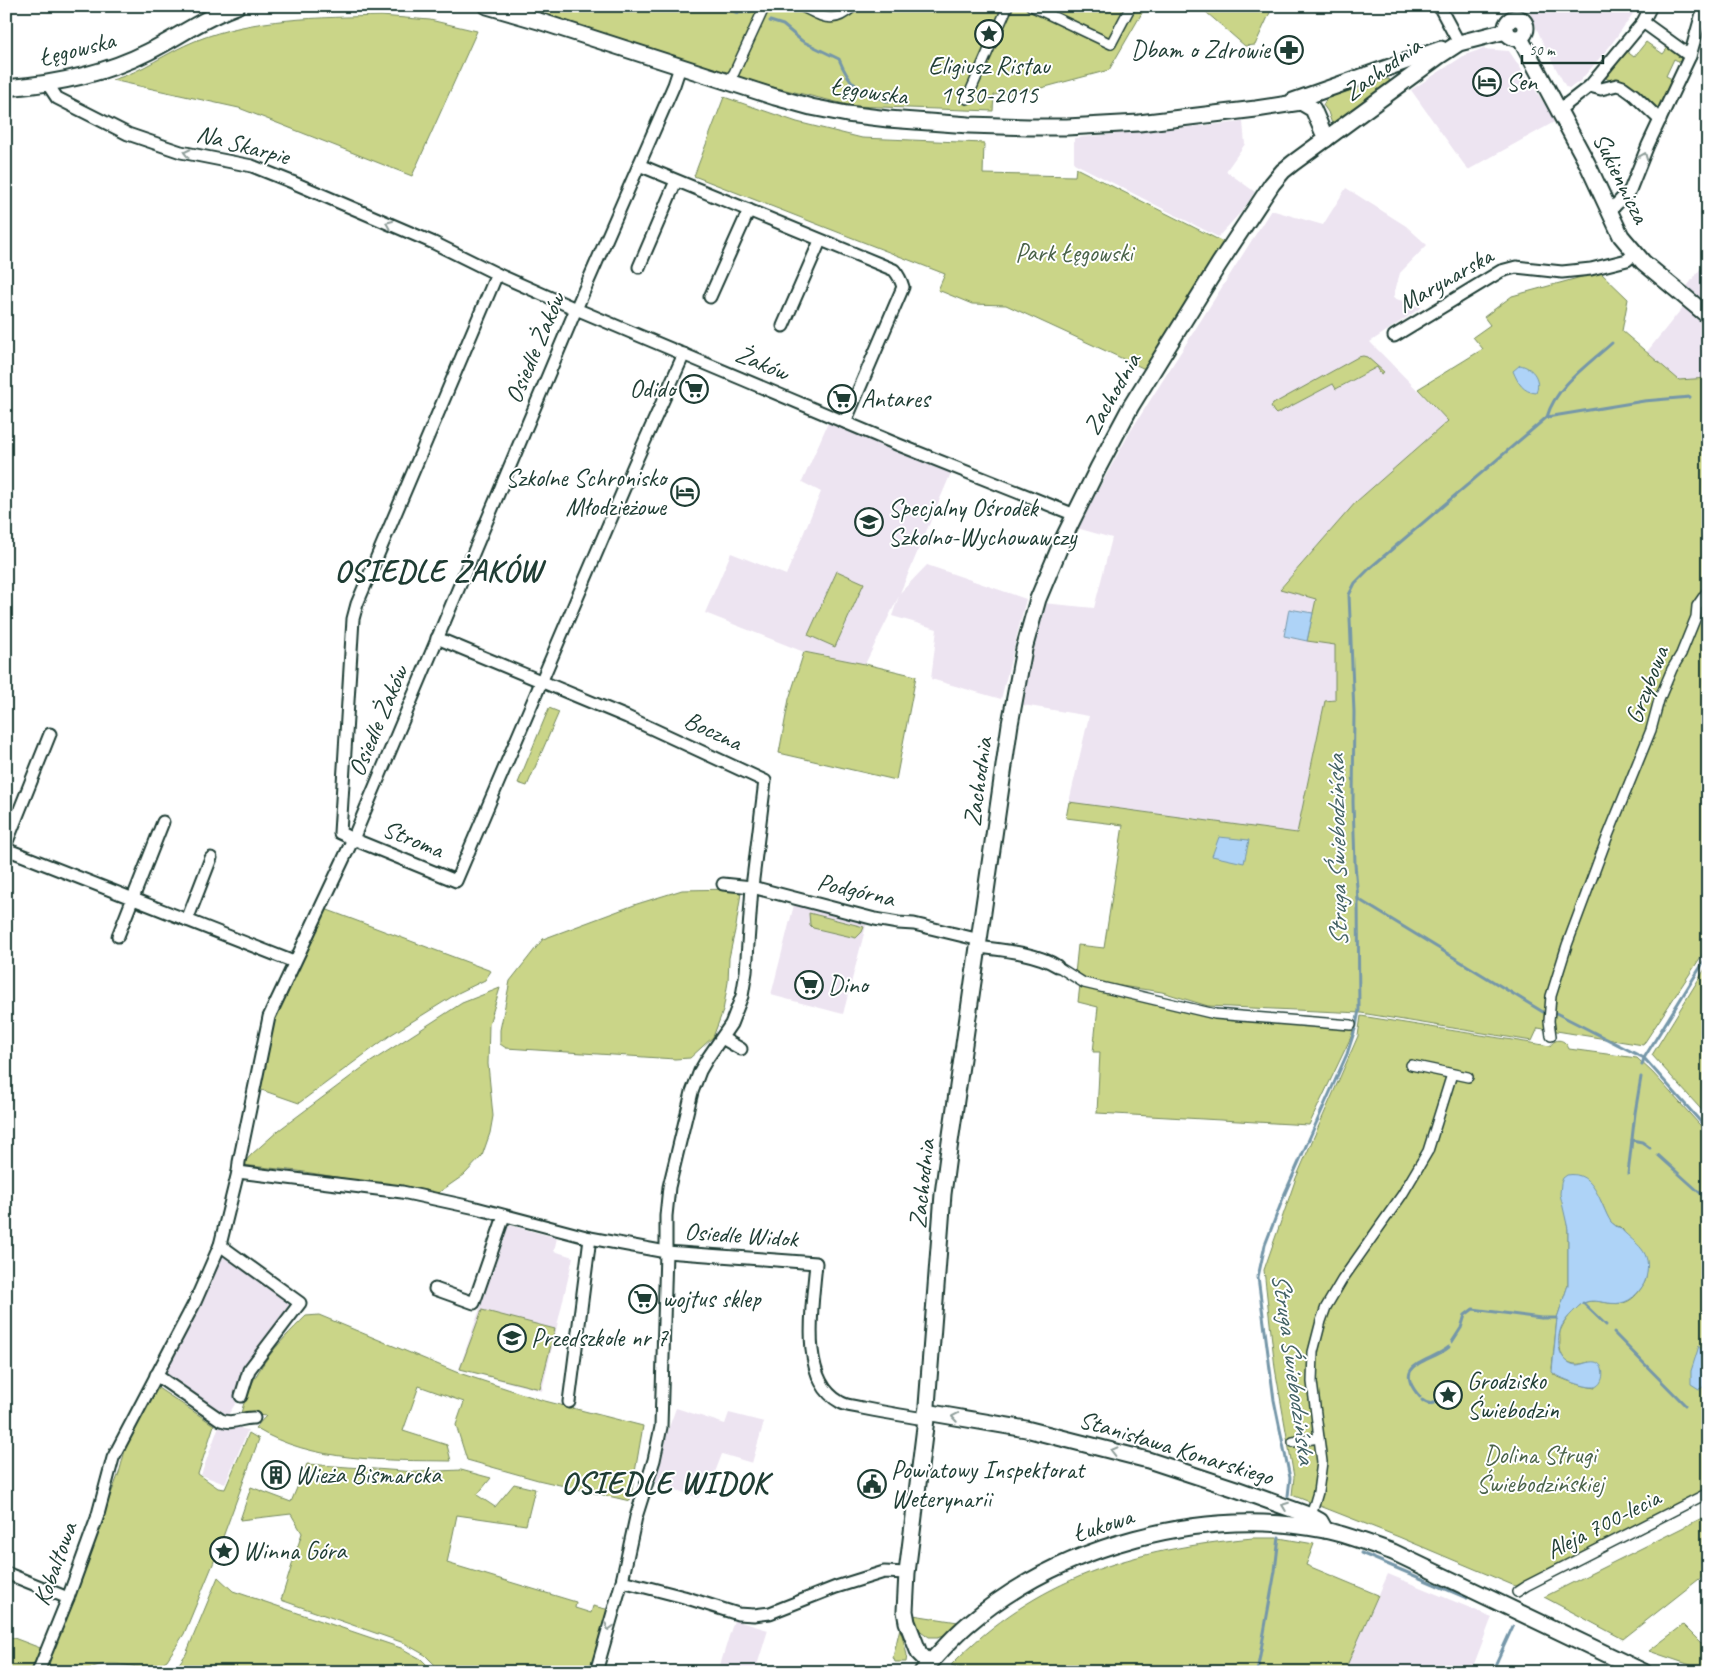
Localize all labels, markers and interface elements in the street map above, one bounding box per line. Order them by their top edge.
place icon: Eligiusz Ristau 1930-2015 [974,19,1004,49]
street label: Łęgowska [36,24,120,74]
street label: Zachodnia [1337,29,1429,108]
scale bar [1522,32,1603,64]
place label: Dbam o Zdrowie [1131,34,1272,66]
pharmacy icon: Dbam o Zdrowie [1274,35,1304,65]
text: 50 m [1529,41,1556,60]
place label: Eligiusz Ristau 1930-2015 [928,50,1052,111]
place label: Sen [1506,66,1538,98]
hotel icon: Sen [1472,67,1502,97]
street label: Łęgowska [829,70,911,112]
street label: Na Skarpie [193,117,295,173]
street label: Sukiennicza [1585,127,1658,230]
one-way arrow [183,148,192,159]
one-way arrow [1638,152,1648,160]
one-way arrow [385,219,394,230]
park label: Park Łęgowski [1015,237,1136,269]
street label: Marynarska [1392,239,1501,320]
street label: Osiedle Żaków [497,286,573,408]
street label: Żaków [730,338,795,389]
street label: Zachodnia [1076,346,1149,441]
place label: Odido [629,373,678,405]
supermarket icon: Odido [679,374,709,404]
place label: Antares [861,383,932,415]
supermarket icon: Antares [827,384,857,414]
place label: Szkolne Schronisko Młodzieżowe [505,462,669,523]
hotel icon: Szkolne Schronisko Młodzieżowe [670,477,700,507]
place label: Specjalny Ośrodek Szkolno-Wychowawczy [888,492,1078,553]
school or university icon: Specjalny Ośrodek Szkolno-Wychowawczy [854,507,884,537]
district label: OSIEDLE ŻAKÓW [334,552,547,590]
street label: Grzybowa [1618,640,1677,728]
street label: Osiedle Żaków [340,659,416,781]
street label: Boczna [679,704,749,759]
street label: Zachodnia [956,734,1000,828]
water label: Struga Świebodzińska [1319,752,1355,947]
street label: Stroma [378,812,450,866]
street label: Podgórna [814,866,900,915]
place label: Dino [828,969,871,1001]
supermarket icon: Dino [794,970,824,1000]
street label: Zachodnia [901,1136,943,1230]
street label: Osiedle Widok [683,1215,801,1255]
water label: Struga Świebodzińska [1264,1271,1324,1468]
place label: wojtus sklep [662,1283,762,1315]
supermarket icon: wojtus sklep [628,1284,658,1314]
place label: Przedszkole nr 7 [531,1322,669,1354]
school or university icon: Przedszkole nr 7 [497,1323,527,1353]
place label: Grodzisko Świebodzin [1467,1365,1559,1426]
place icon: Grodzisko Świebodzin [1433,1380,1463,1410]
street label: Stanisława Konarskiego [1075,1403,1278,1493]
one-way arrow [951,1412,960,1422]
park label: Dolina Strugi Świebodzińskiej [1476,1439,1607,1500]
one-way arrow [1109,1446,1118,1457]
place label: Powiatowy Inspektorat Weterynarii [891,1454,1087,1515]
place label: Wieża Bismarcka [295,1459,443,1491]
building icon: Wieża Bismarcka [261,1460,291,1490]
district label: OSIEDLE WIDOK [561,1464,773,1502]
public building icon: Powiatowy Inspektorat Weterynarii [857,1469,887,1499]
street label: Aleja 700-lecia [1540,1480,1668,1566]
street label: Łukowa [1069,1499,1140,1550]
one-way arrow [1281,1502,1290,1513]
street label: Kobaltowa [25,1516,85,1610]
place label: Winna Góra [243,1535,348,1567]
place icon: Winna Góra [209,1536,239,1566]
one-way arrow [604,1622,615,1631]

